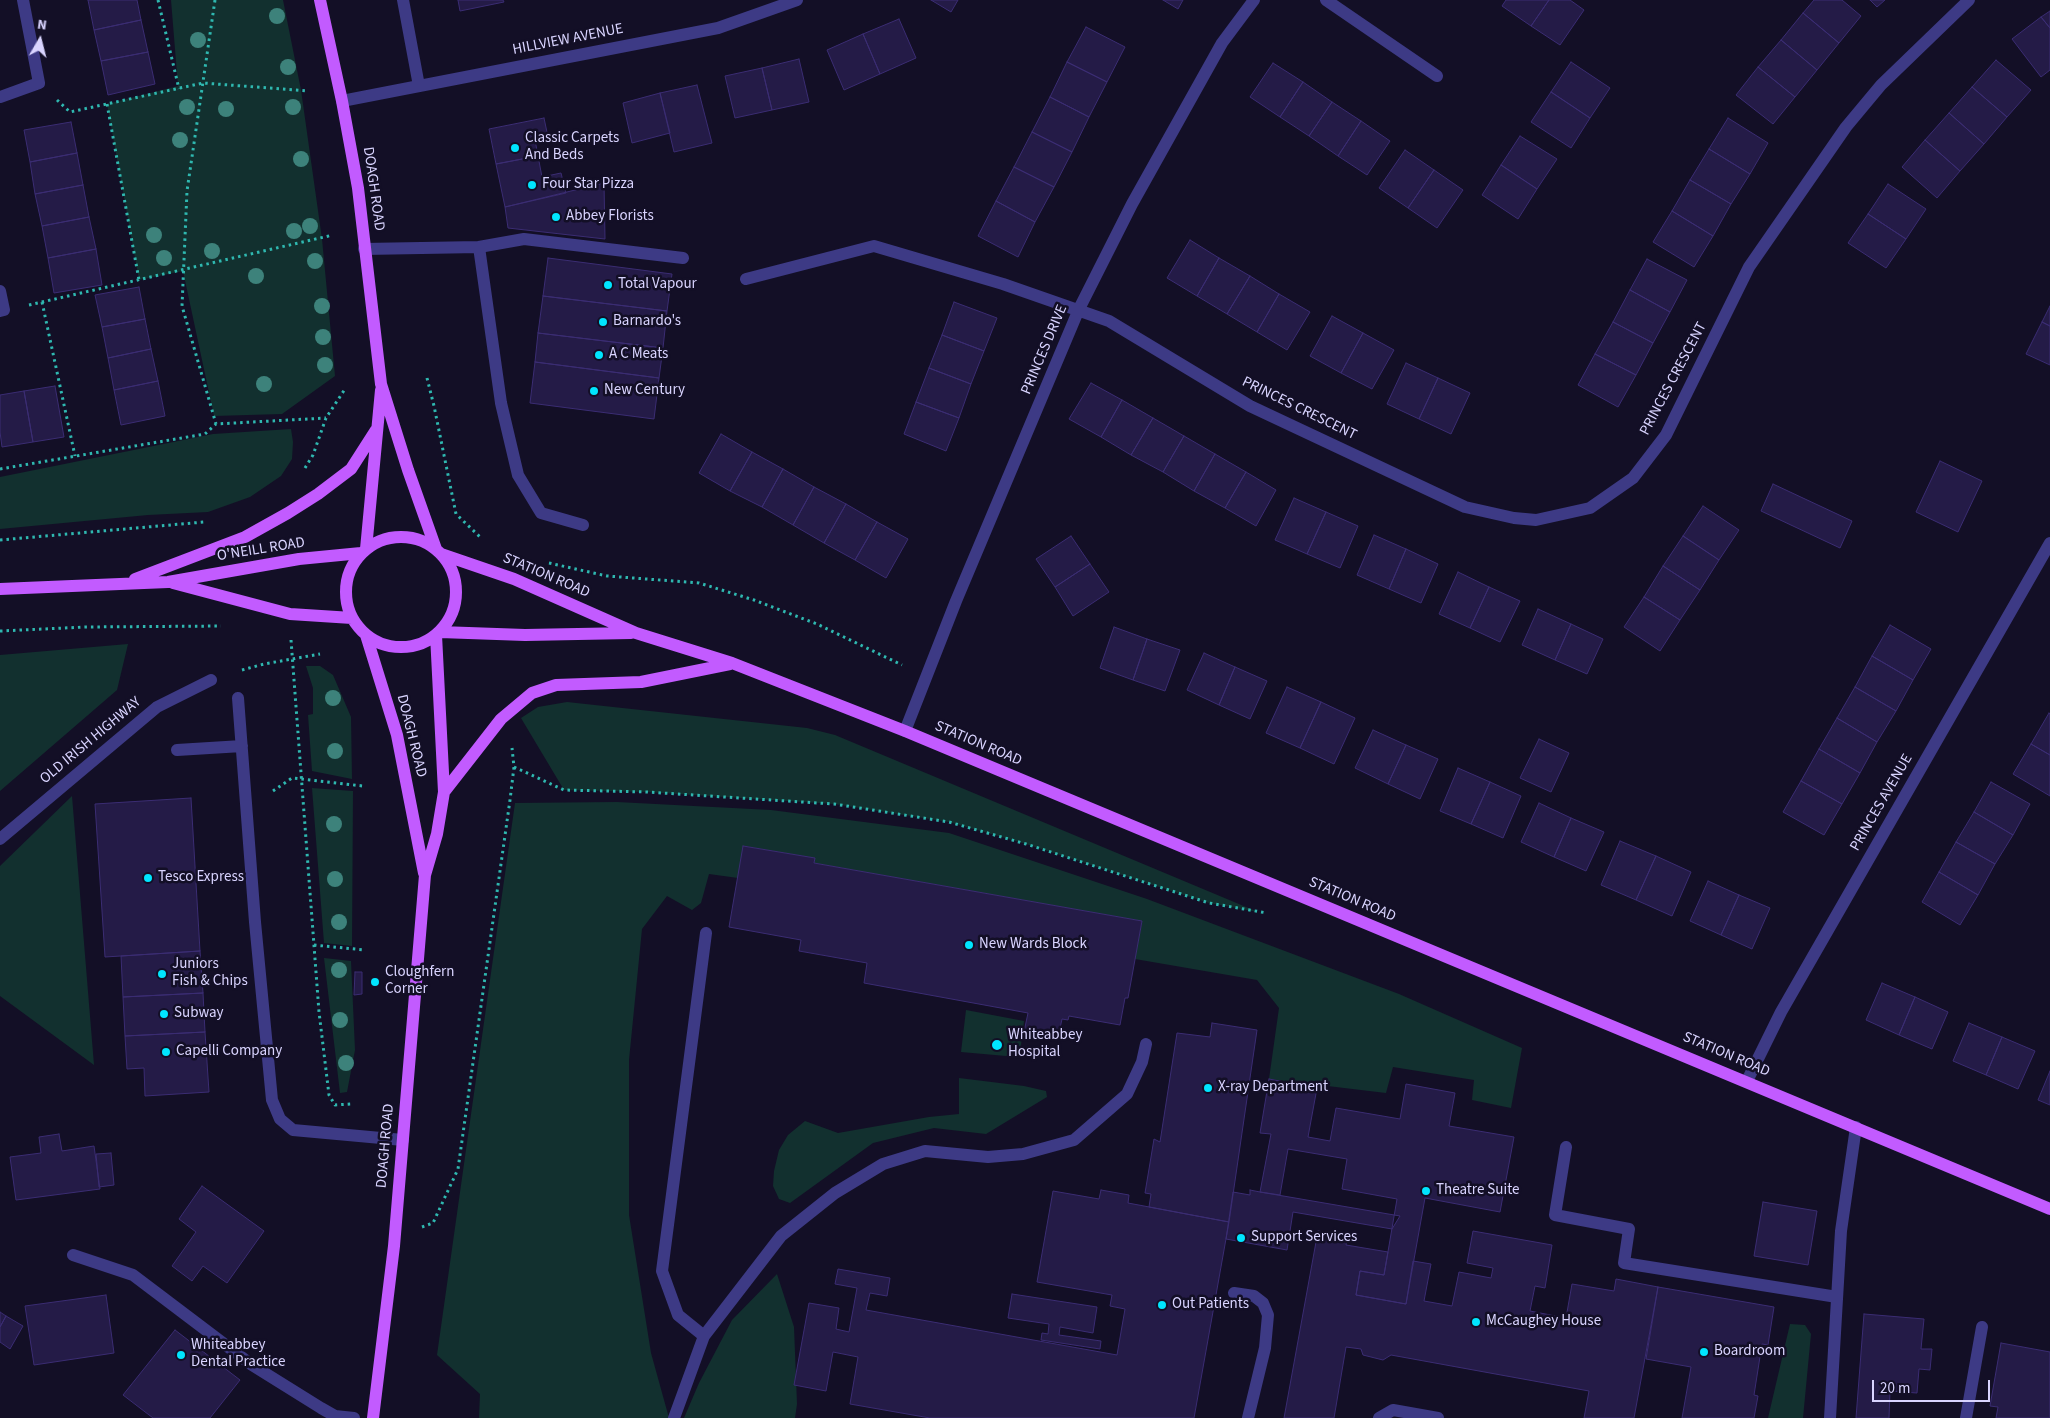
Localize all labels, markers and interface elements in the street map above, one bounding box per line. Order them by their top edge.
north arrow [15,15,65,65]
text: N [36,15,48,36]
street label: HILLVIEW AVENUE [511,20,625,60]
place label: Classic Carpets And Beds [525,130,619,165]
marker: Classic Carpets And Beds [509,142,521,154]
street label: DOAGH ROAD [358,146,388,232]
place label: Four Star Pizza [542,176,634,194]
marker: Four Star Pizza [526,179,538,191]
place label: Abbey Florists [566,208,654,226]
marker: Abbey Florists [550,211,562,223]
place label: Total Vapour [618,276,697,294]
marker: Total Vapour [602,279,614,291]
street label: PRINCES DRIVE [1018,303,1072,397]
place label: Barnardo's [613,313,681,331]
marker: Barnardo's [597,316,609,328]
street label: PRINCES CRESCENT [1637,319,1711,439]
place label: A C Meats [609,346,668,364]
marker: A C Meats [593,349,605,361]
street label: PRINCES CRESCENT [1239,373,1359,445]
place label: New Century [604,382,685,400]
marker: New Century [588,385,600,397]
street label: O'NEILL ROAD [216,534,306,566]
street label: STATION ROAD [500,550,592,602]
street label: DOAGH ROAD [392,693,430,779]
street label: OLD IRISH HIGHWAY [37,694,145,788]
street label: STATION ROAD [932,718,1024,770]
street label: PRINCES AVENUE [1847,751,1917,855]
place label: Tesco Express [158,869,244,887]
marker: Tesco Express [142,872,154,884]
street label: STATION ROAD [1306,874,1398,926]
place label: New Wards Block [979,936,1087,954]
marker: New Wards Block [963,939,975,951]
place label: Juniors Fish & Chips [172,956,248,991]
place label: Cloughfern Corner [385,964,454,999]
marker: Juniors Fish & Chips [156,968,168,980]
marker: Cloughfern Corner [369,976,381,988]
place label: Subway [174,1005,224,1023]
marker: Subway [158,1008,170,1020]
place label: Whiteabbey Hospital [1008,1027,1082,1062]
street label: STATION ROAD [1680,1029,1772,1081]
marker: Whiteabbey Hospital [990,1038,1004,1052]
place label: Capelli Company [176,1043,282,1061]
marker: Capelli Company [160,1046,172,1058]
place label: X-ray Department [1218,1079,1328,1097]
marker: X-ray Department [1202,1082,1214,1094]
street label: DOAGH ROAD [373,1103,399,1189]
place label: Theatre Suite [1436,1182,1520,1200]
marker: Theatre Suite [1420,1185,1432,1197]
place label: Support Services [1251,1229,1357,1247]
marker: Support Services [1235,1232,1247,1244]
place label: Out Patients [1172,1296,1249,1314]
marker: Out Patients [1156,1299,1168,1311]
place label: McCaughey House [1486,1313,1601,1331]
marker: McCaughey House [1470,1316,1482,1328]
place label: Whiteabbey Dental Practice [191,1337,285,1372]
place label: Boardroom [1714,1343,1785,1361]
marker: Boardroom [1698,1346,1710,1358]
marker: Whiteabbey Dental Practice [175,1349,187,1361]
scale bar [1875,1370,1992,1402]
text: 20 m [1880,1378,1910,1399]

